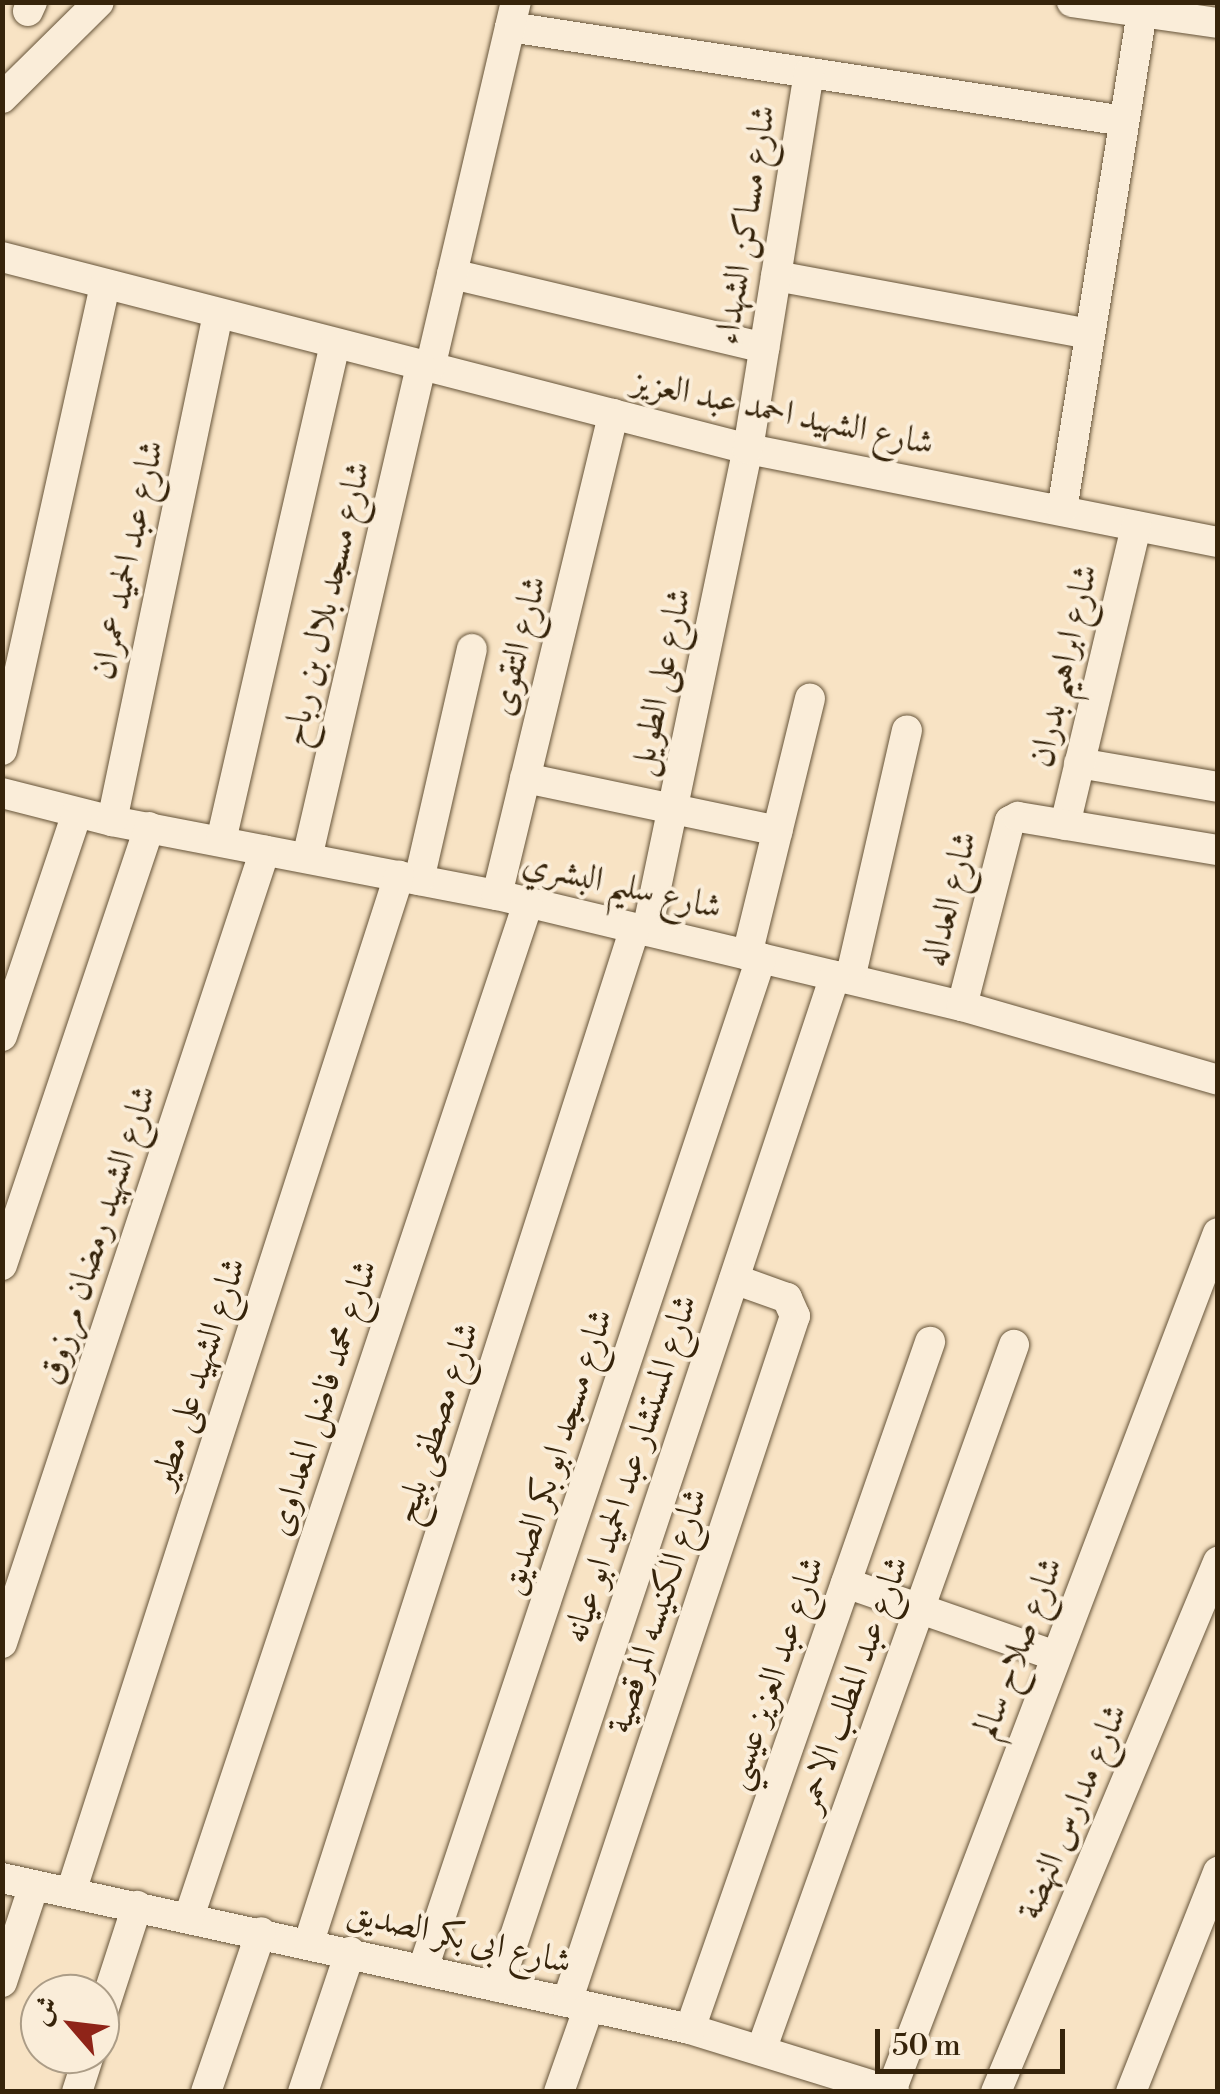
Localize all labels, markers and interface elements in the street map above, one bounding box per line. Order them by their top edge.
street label: شارع مساكن الشهداء [706,102,786,348]
street label: شارع الشهيد احمد عبد العزيز [628,361,938,465]
street label: شارع عبد الحميد عمران [82,436,174,684]
street label: شارع مسجد بلال بن رباح [274,457,380,751]
street label: شارع ابراهيم بدران [1020,561,1108,771]
street label: شارع التقوى [481,572,557,720]
street label: شارع على الطويل [621,584,701,780]
street label: شارع العداله [913,827,987,971]
street label: شارع سليم البشري [518,843,726,929]
street label: شارع الشهيد رمضان مرزوق [30,1080,166,1390]
street label: شارع الشهيد على مطير [142,1253,256,1493]
street label: شارع محمد فاضل المعداوى [259,1255,387,1541]
street label: شارع المستشار عبد الحميد ابو عيانه [555,1290,707,1648]
street label: شارع مسجد ابو بكر الصديق [491,1304,623,1600]
street label: شارع مصطفى بليح [385,1317,489,1529]
street label: شارع الكنيسه المرقصية [599,1483,717,1739]
street label: شارع عبد العزيز عيسي [716,1551,834,1795]
street label: شارع عبد المطلب الاحمر [787,1551,919,1817]
street label: شارع صلاح سالم [965,1552,1073,1744]
street label: شارع مدارس النهضة [1009,1698,1137,1926]
street label: شارع ابى بكر الصديق [343,1892,575,1984]
north arrow [20,1974,120,2074]
text: ش [23,1990,67,2031]
scale bar [880,2009,1070,2071]
text: 50 m [892,2027,961,2065]

